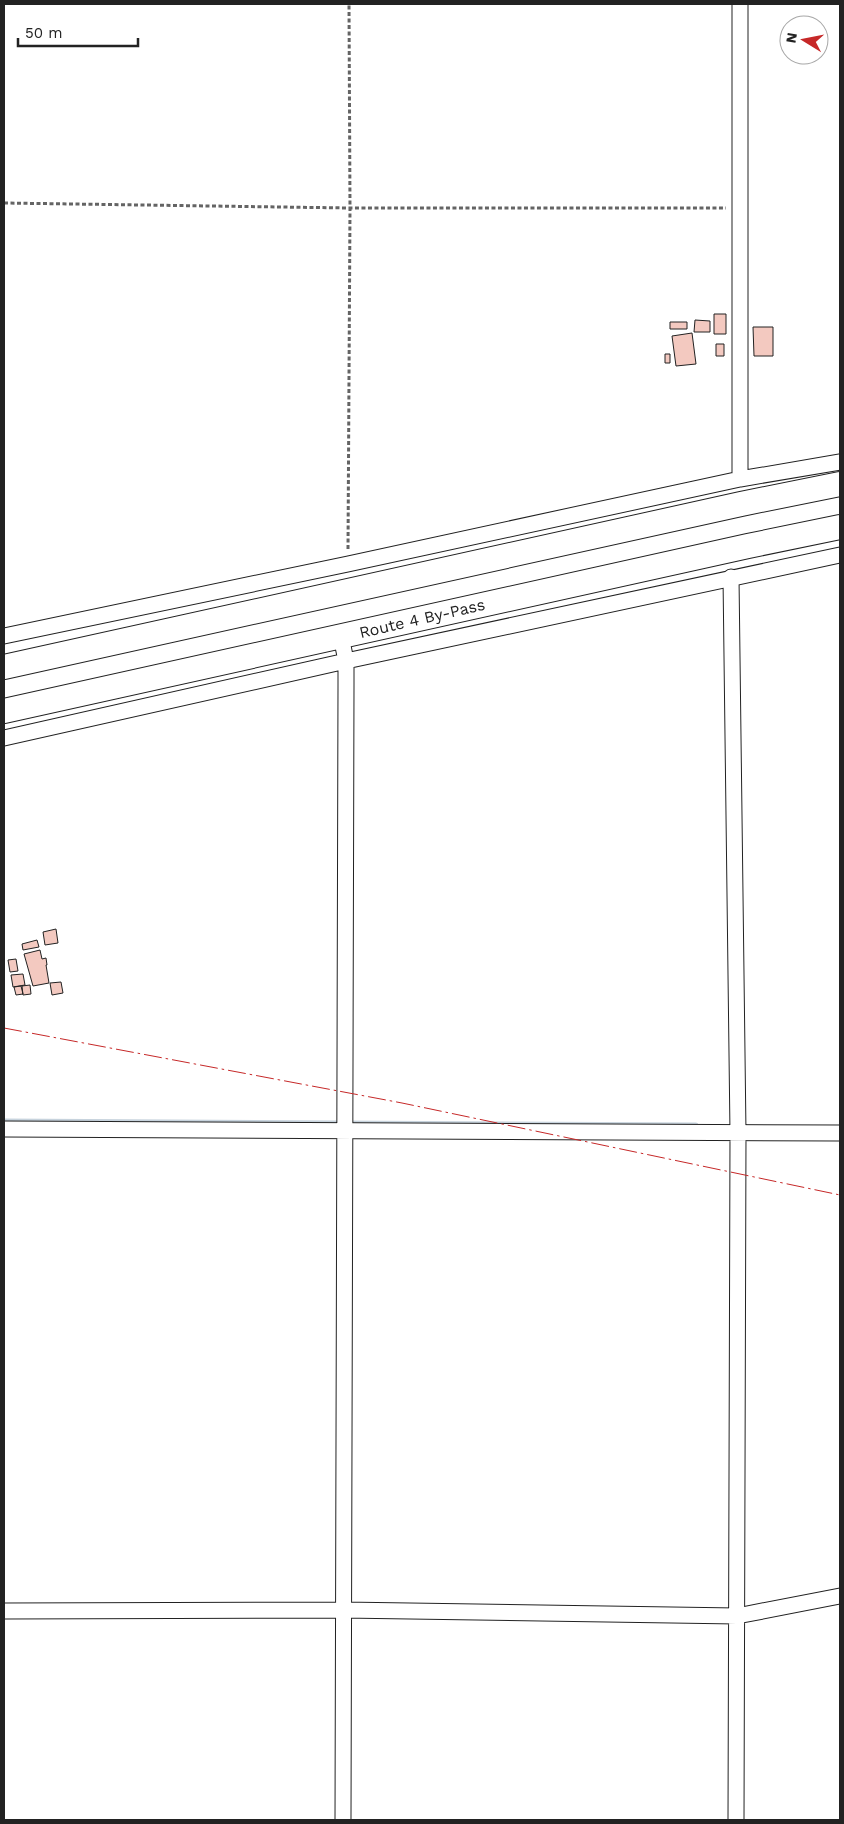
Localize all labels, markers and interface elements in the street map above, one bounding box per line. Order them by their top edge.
scale bar [18,15,138,47]
north arrow [779,15,829,65]
text: 50 m [25,24,62,42]
text: N [782,31,800,44]
street label: Route 4 By-Pass [357,595,487,642]

